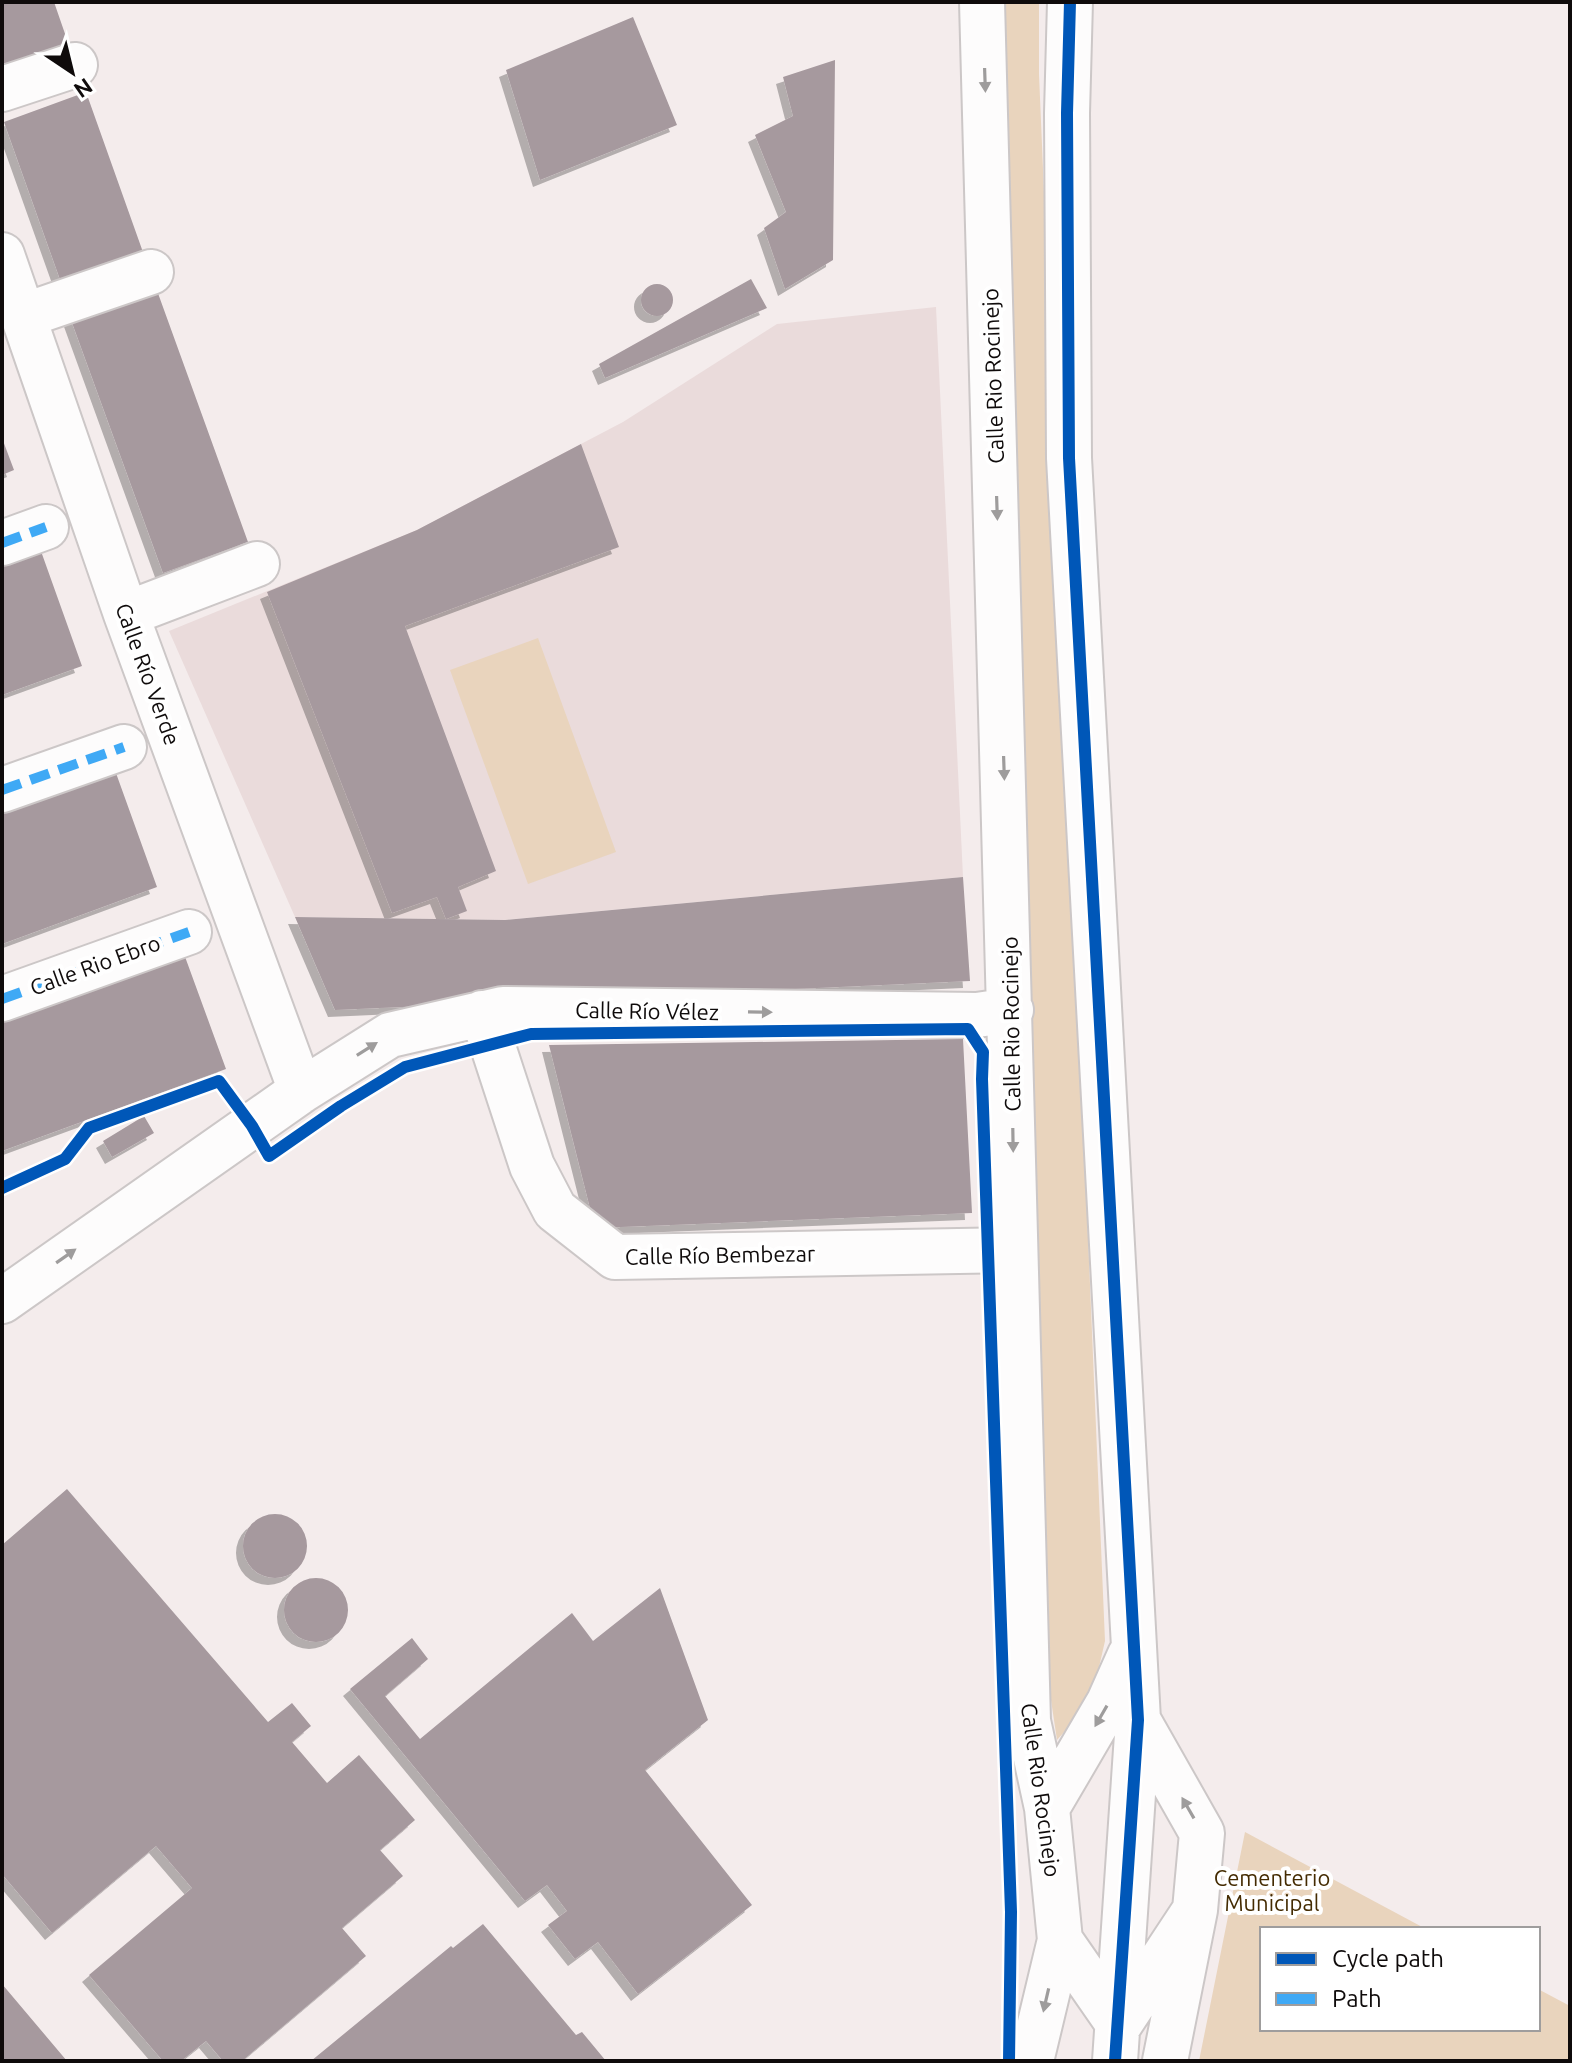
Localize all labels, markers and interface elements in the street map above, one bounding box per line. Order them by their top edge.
north arrow [32,32,112,112]
one-way arrow [978,68,991,93]
text: N [70,74,98,104]
street label: Calle Rio Rocinejo [977,288,1008,464]
one-way arrow [990,496,1003,521]
street label: Calle Río Verde [111,599,186,748]
one-way arrow [998,756,1010,781]
street label: Calle Rio Ebro [26,929,163,1000]
street label: Calle Rio Rocinejo [996,936,1025,1112]
street label: Calle Río Vélez [575,997,719,1024]
one-way arrow [748,1006,773,1018]
one-way arrow [356,1043,378,1057]
one-way arrow [1007,1128,1019,1153]
street label: Calle Río Bembezar [625,1240,816,1269]
one-way arrow [55,1249,76,1264]
street label: Calle Rio Rocinejo [1017,1701,1066,1879]
one-way arrow [1094,1705,1108,1727]
one-way arrow [1181,1797,1195,1820]
park label: Cementerio Municipal [1214,1865,1330,1915]
legend [1260,1927,1540,2031]
text: Cycle path [1332,1945,1444,1972]
text: Path [1332,1985,1382,2012]
one-way arrow [1039,1988,1051,2013]

